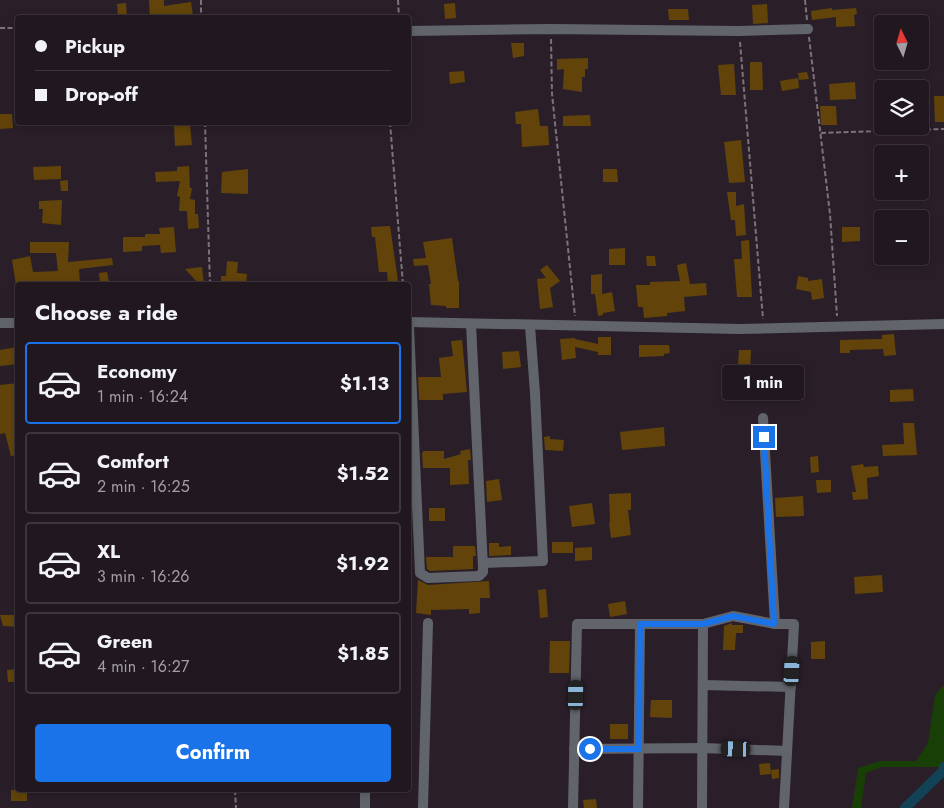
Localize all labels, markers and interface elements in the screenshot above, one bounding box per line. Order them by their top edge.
north arrow [874,15,929,70]
map controls [874,15,929,265]
text: Pickup [65,33,125,60]
button: layers [874,80,929,135]
text: Drop-off [65,81,138,108]
button: + [874,145,929,200]
button: − [874,210,929,265]
text: Choose a ride [35,296,178,328]
text: Economy [97,358,177,385]
icon: car [37,361,82,406]
callout: 1 min [723,364,805,400]
text: $1.13 [340,370,389,397]
text: 1 min [743,371,783,394]
text: 1 min · 16:24 [97,385,188,408]
route end [753,426,775,448]
text: Comfort [97,448,169,475]
icon: car [37,451,82,496]
text: $1.52 [337,460,389,487]
text: 2 min · 16:25 [97,475,190,498]
text: XL [97,538,120,565]
icon: car [37,541,82,586]
text: $1.92 [336,550,389,577]
text: 3 min · 16:26 [97,565,190,588]
text: Green [97,628,153,655]
icon: car [37,631,82,676]
text: $1.85 [337,640,389,667]
text: 4 min · 16:27 [97,655,189,678]
car [783,656,800,686]
car [568,680,583,710]
button: Confirm [35,724,391,782]
route start [579,738,601,760]
car [720,741,751,757]

